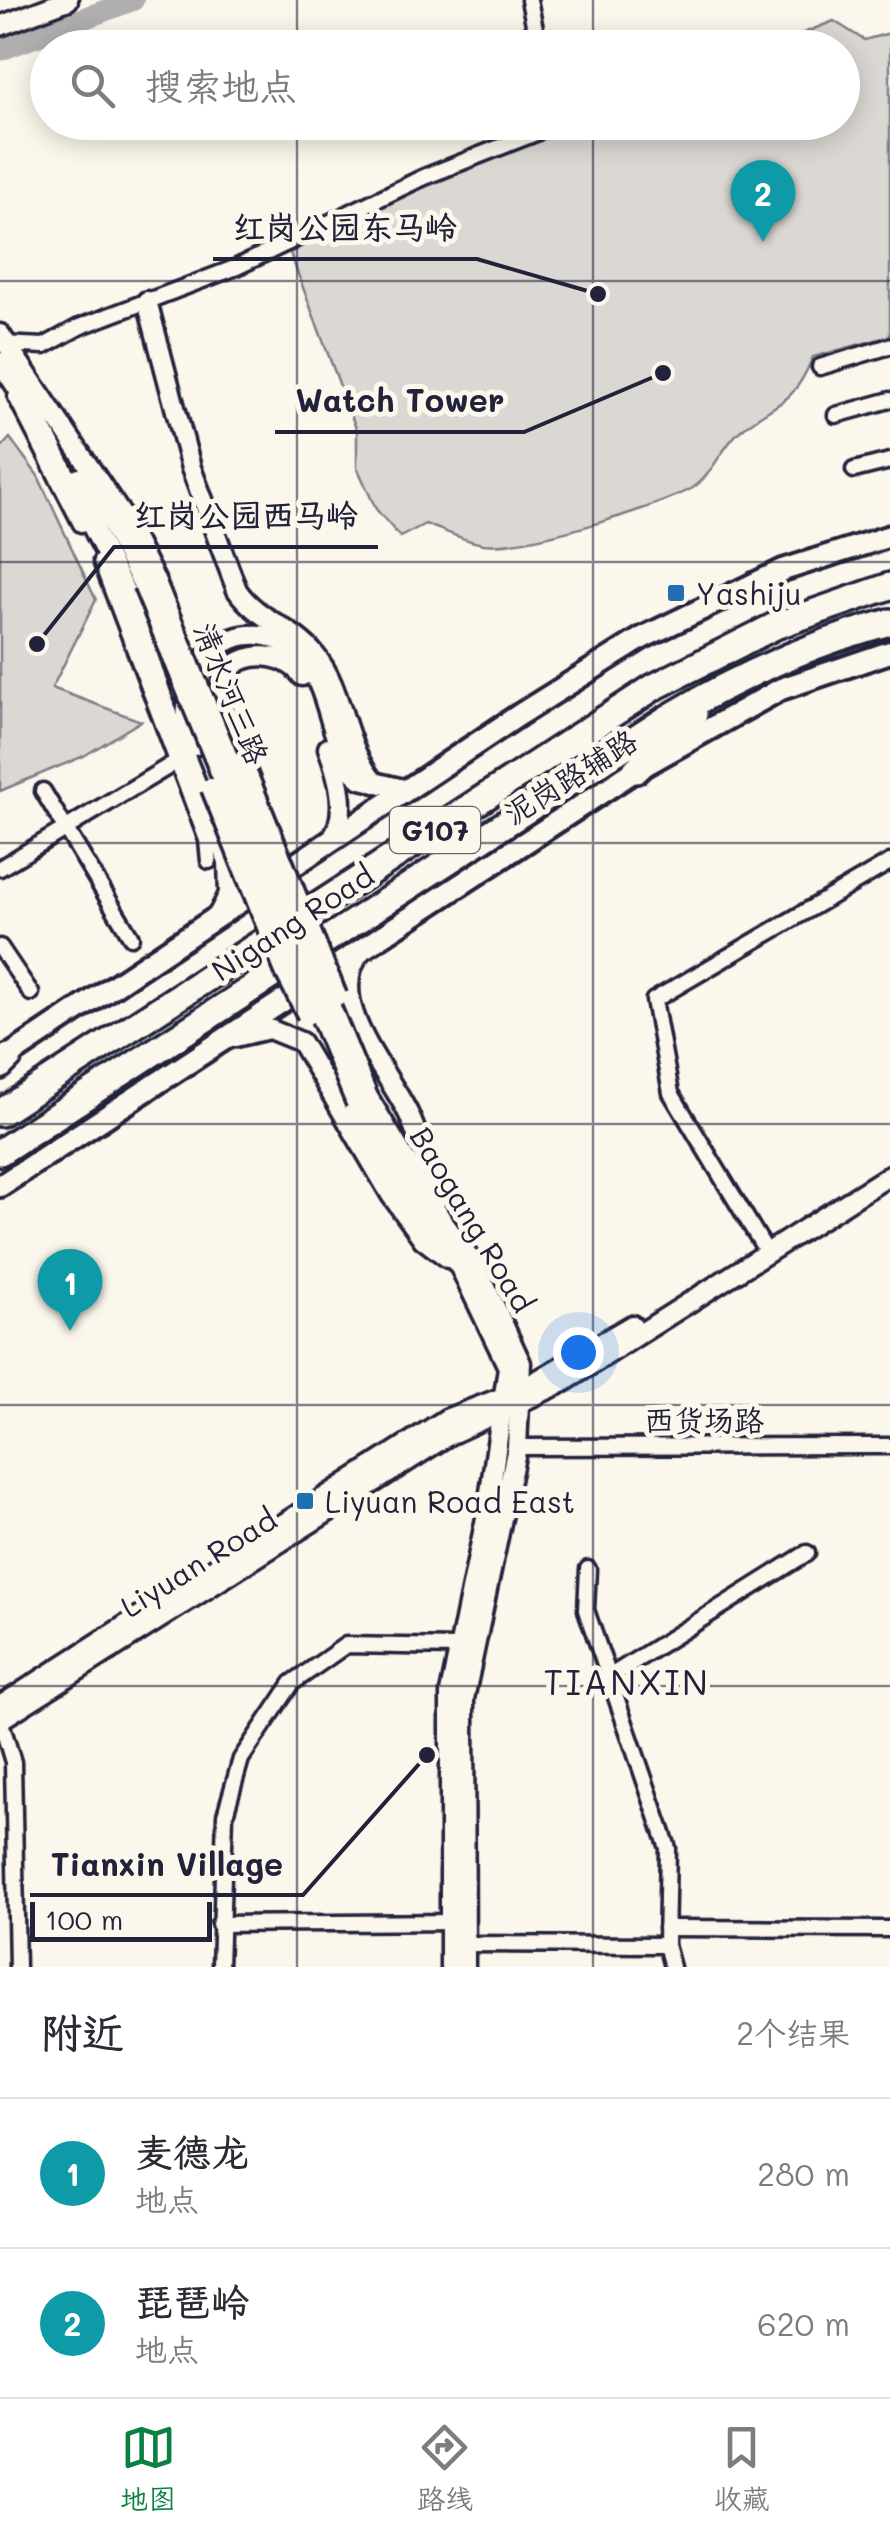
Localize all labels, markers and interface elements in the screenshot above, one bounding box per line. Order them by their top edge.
search box [30,30,860,140]
icon: search [65,58,120,113]
text: 搜索地点 [145,60,297,110]
pin: 2 [730,160,796,242]
callout: 红岗公园东马岭 [213,197,477,259]
text: 红岗公园东马岭 [233,205,457,247]
callout: Watch Tower [275,370,524,432]
text: Watch Tower [295,378,505,420]
callout: 红岗公园西马岭 [114,485,378,547]
text: 红岗公园西马岭 [134,493,358,535]
place label: Yashiju [696,573,802,613]
marker: Yashiju [665,582,687,604]
street label: 清水河三路 [185,616,279,770]
street label: 泥岗路辅路 [496,719,644,833]
road number: G107 [390,807,480,853]
street label: Nigang Road [203,855,381,989]
street label: Baogang Road [402,1119,544,1319]
pin: 1 [38,1248,102,1331]
your location [553,1327,604,1378]
street label: 西货场路 [644,1399,764,1439]
place label: Liyuan Road East [325,1481,575,1521]
marker: Liyuan Road East [294,1490,316,1512]
street label: Liyuan Road [112,1498,284,1626]
district label: TIANXIN [544,1658,710,1704]
callout: Tianxin Village [30,1833,303,1895]
text: Tianxin Village [51,1842,283,1884]
scale bar [30,1897,212,1942]
text: 100 m [45,1901,123,1937]
text: 附近 [40,2004,124,2059]
text: 2个结果 [736,2011,850,2053]
text: 麦德龙 [135,2126,249,2176]
text: 1 [65,2152,80,2194]
text: 280 m [757,2152,850,2194]
text: 地点 [135,2177,199,2219]
text: 琵琶岭 [135,2276,249,2326]
text: 2 [64,2302,81,2344]
text: 620 m [757,2302,850,2344]
text: 地点 [135,2327,199,2369]
tab: 地图 [120,2420,176,2517]
tab: 路线 [417,2420,473,2517]
tab: 收藏 [714,2420,770,2517]

